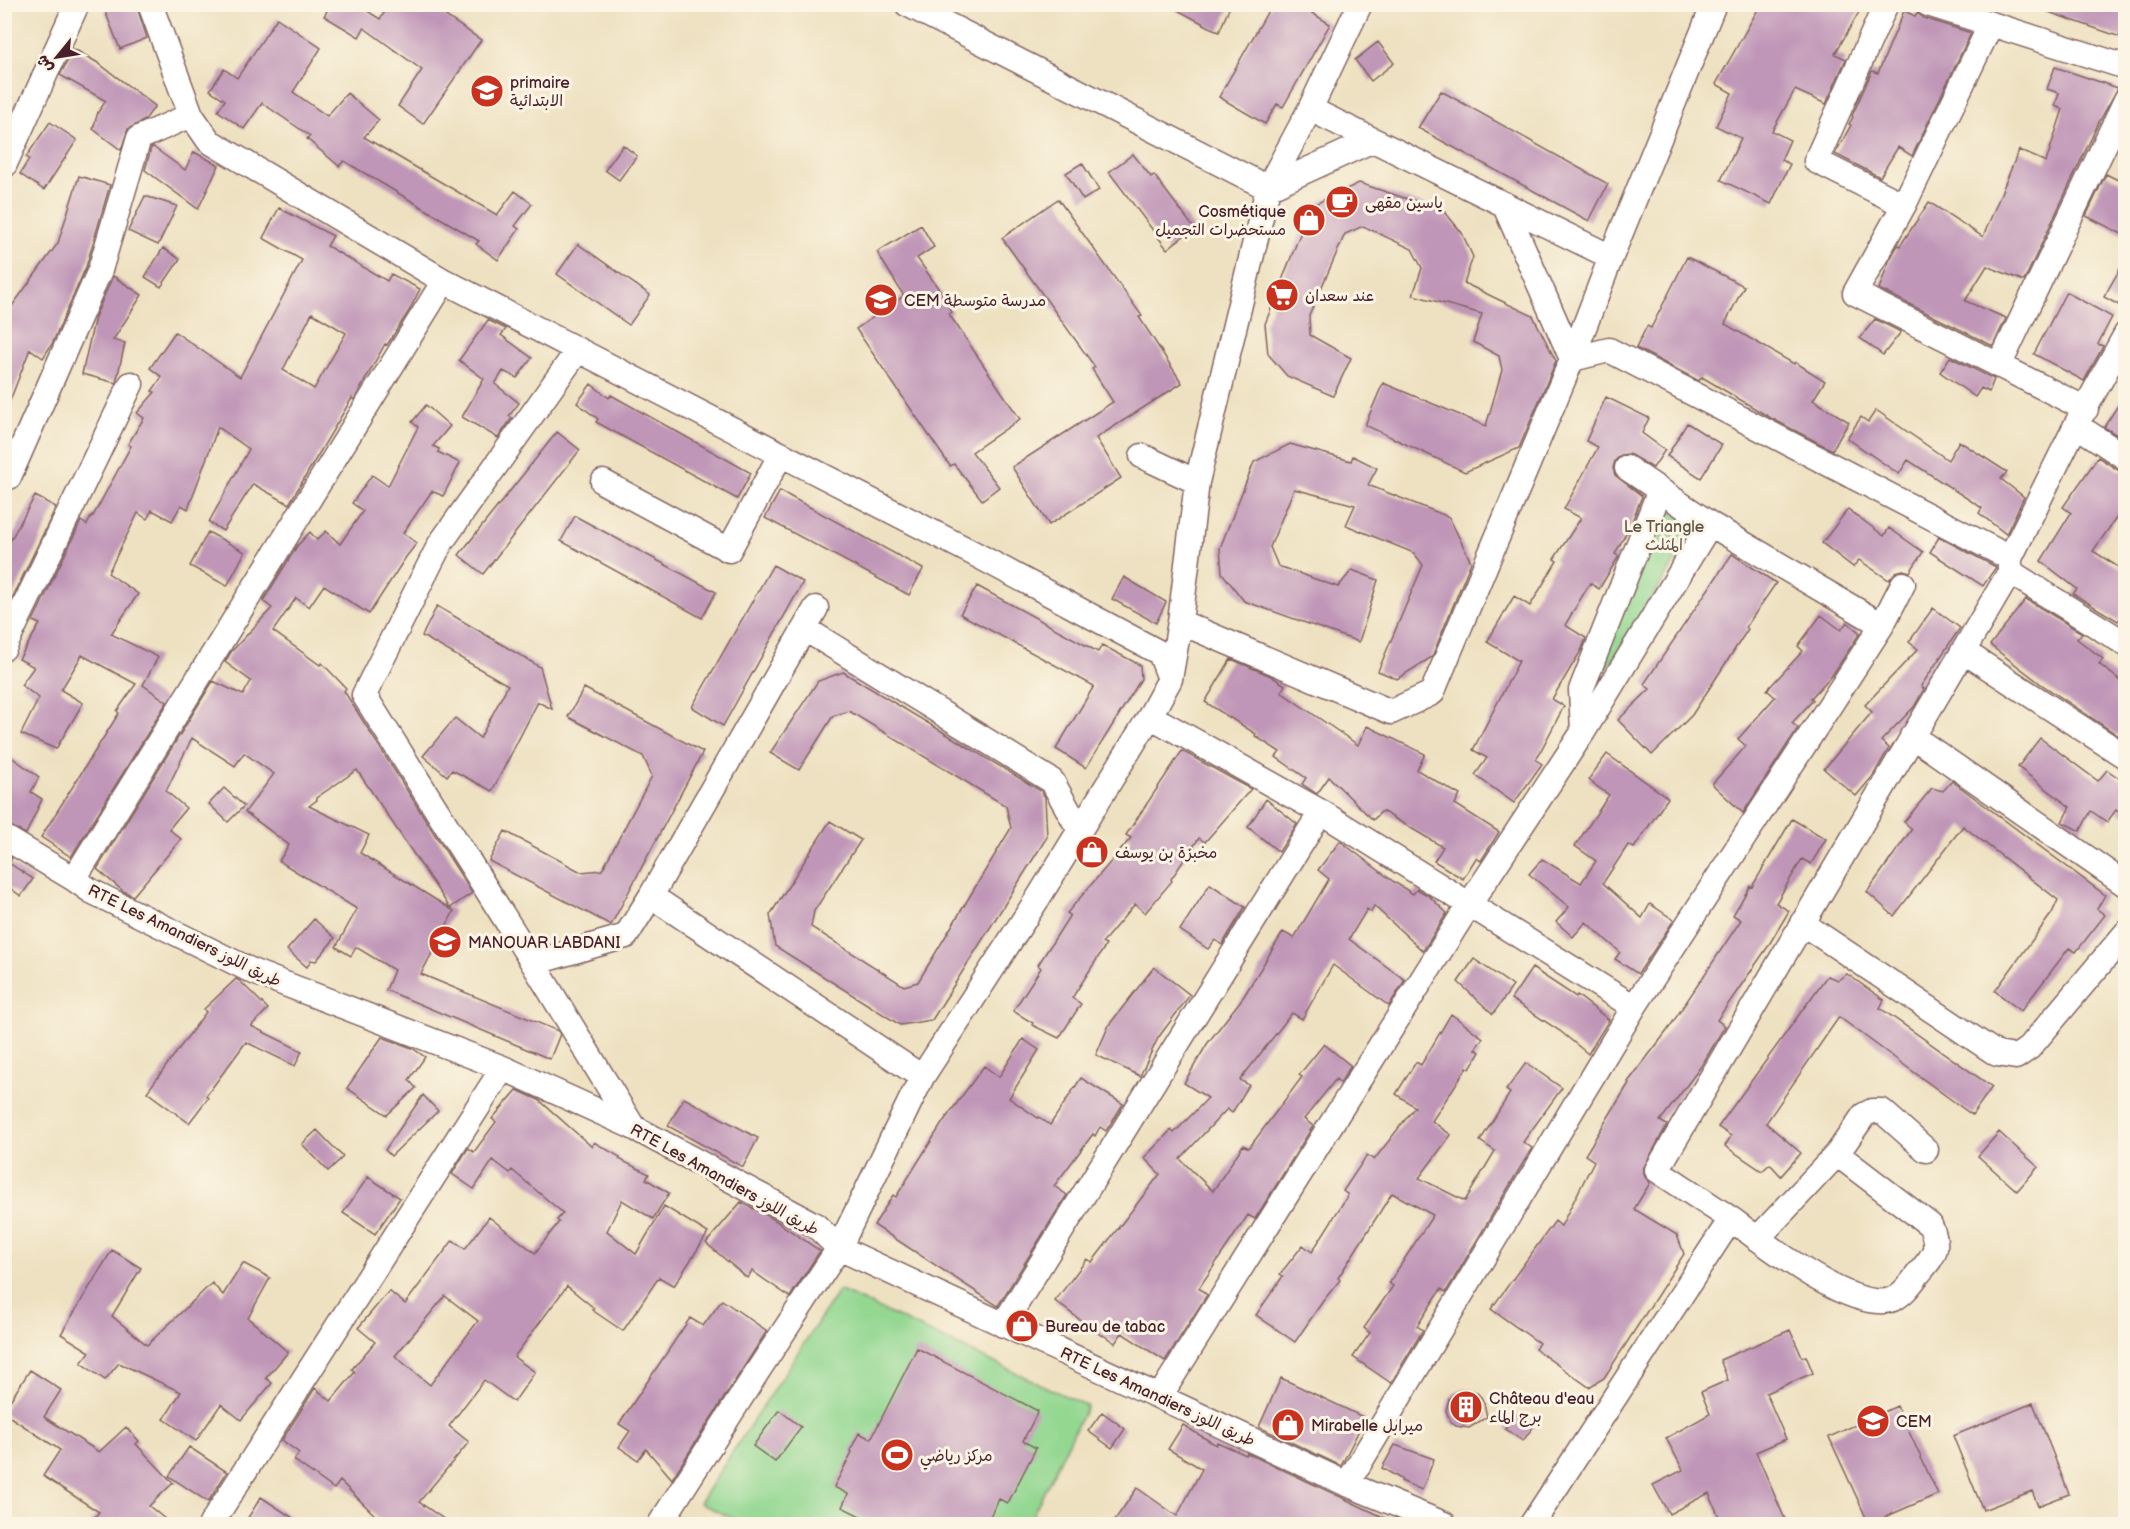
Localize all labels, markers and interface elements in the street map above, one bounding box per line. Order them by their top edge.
north arrow [27,27,87,87]
text: ش [33,51,58,76]
school or university icon: primaire الابتدائية [469,73,505,109]
place label: primaire الابتدائية [510,74,570,111]
cafe icon: ياسين مقهى [1324,184,1360,220]
place label: ياسين مقهى [1365,194,1443,213]
shop icon: Cosmétique مستحضرات التجميل [1291,202,1327,238]
place label: Cosmétique مستحضرات التجميل [1155,203,1287,240]
supermarket icon: عند سعدان [1264,277,1300,313]
school or university icon: CEM مدرسة متوسطة [863,282,899,318]
place label: عند سعدان [1305,287,1374,306]
place label: CEM مدرسة متوسطة [904,292,1046,311]
park label: Le Triangle المثلث [1624,518,1705,555]
shop icon: مخبزة بن یوسف [1074,834,1110,870]
place label: مخبزة بن یوسف [1115,844,1217,863]
street label: RTE Les Amandiers طريق اللوز [85,881,284,992]
school or university icon: MANOUAR LABDANI [427,924,463,960]
place label: MANOUAR LABDANI [468,934,621,953]
street label: RTE Les Amandiers طريق اللوز [627,1120,822,1240]
shop icon: Bureau de tabac [1004,1308,1040,1344]
place label: Bureau de tabac [1045,1318,1165,1337]
street label: RTE Les Amandiers طريق اللوز [1057,1344,1258,1451]
building icon: Château d'eau برج الماء [1448,1389,1484,1425]
place label: Château d'eau برج الماء [1489,1390,1594,1427]
school or university icon: CEM [1855,1403,1891,1439]
shop icon: Mirabelle ميرابل [1270,1407,1306,1443]
place label: CEM [1896,1413,1932,1432]
place label: Mirabelle ميرابل [1311,1417,1423,1436]
sports icon: مركز رياضي [879,1437,915,1473]
place label: مركز رياضي [920,1447,993,1470]

